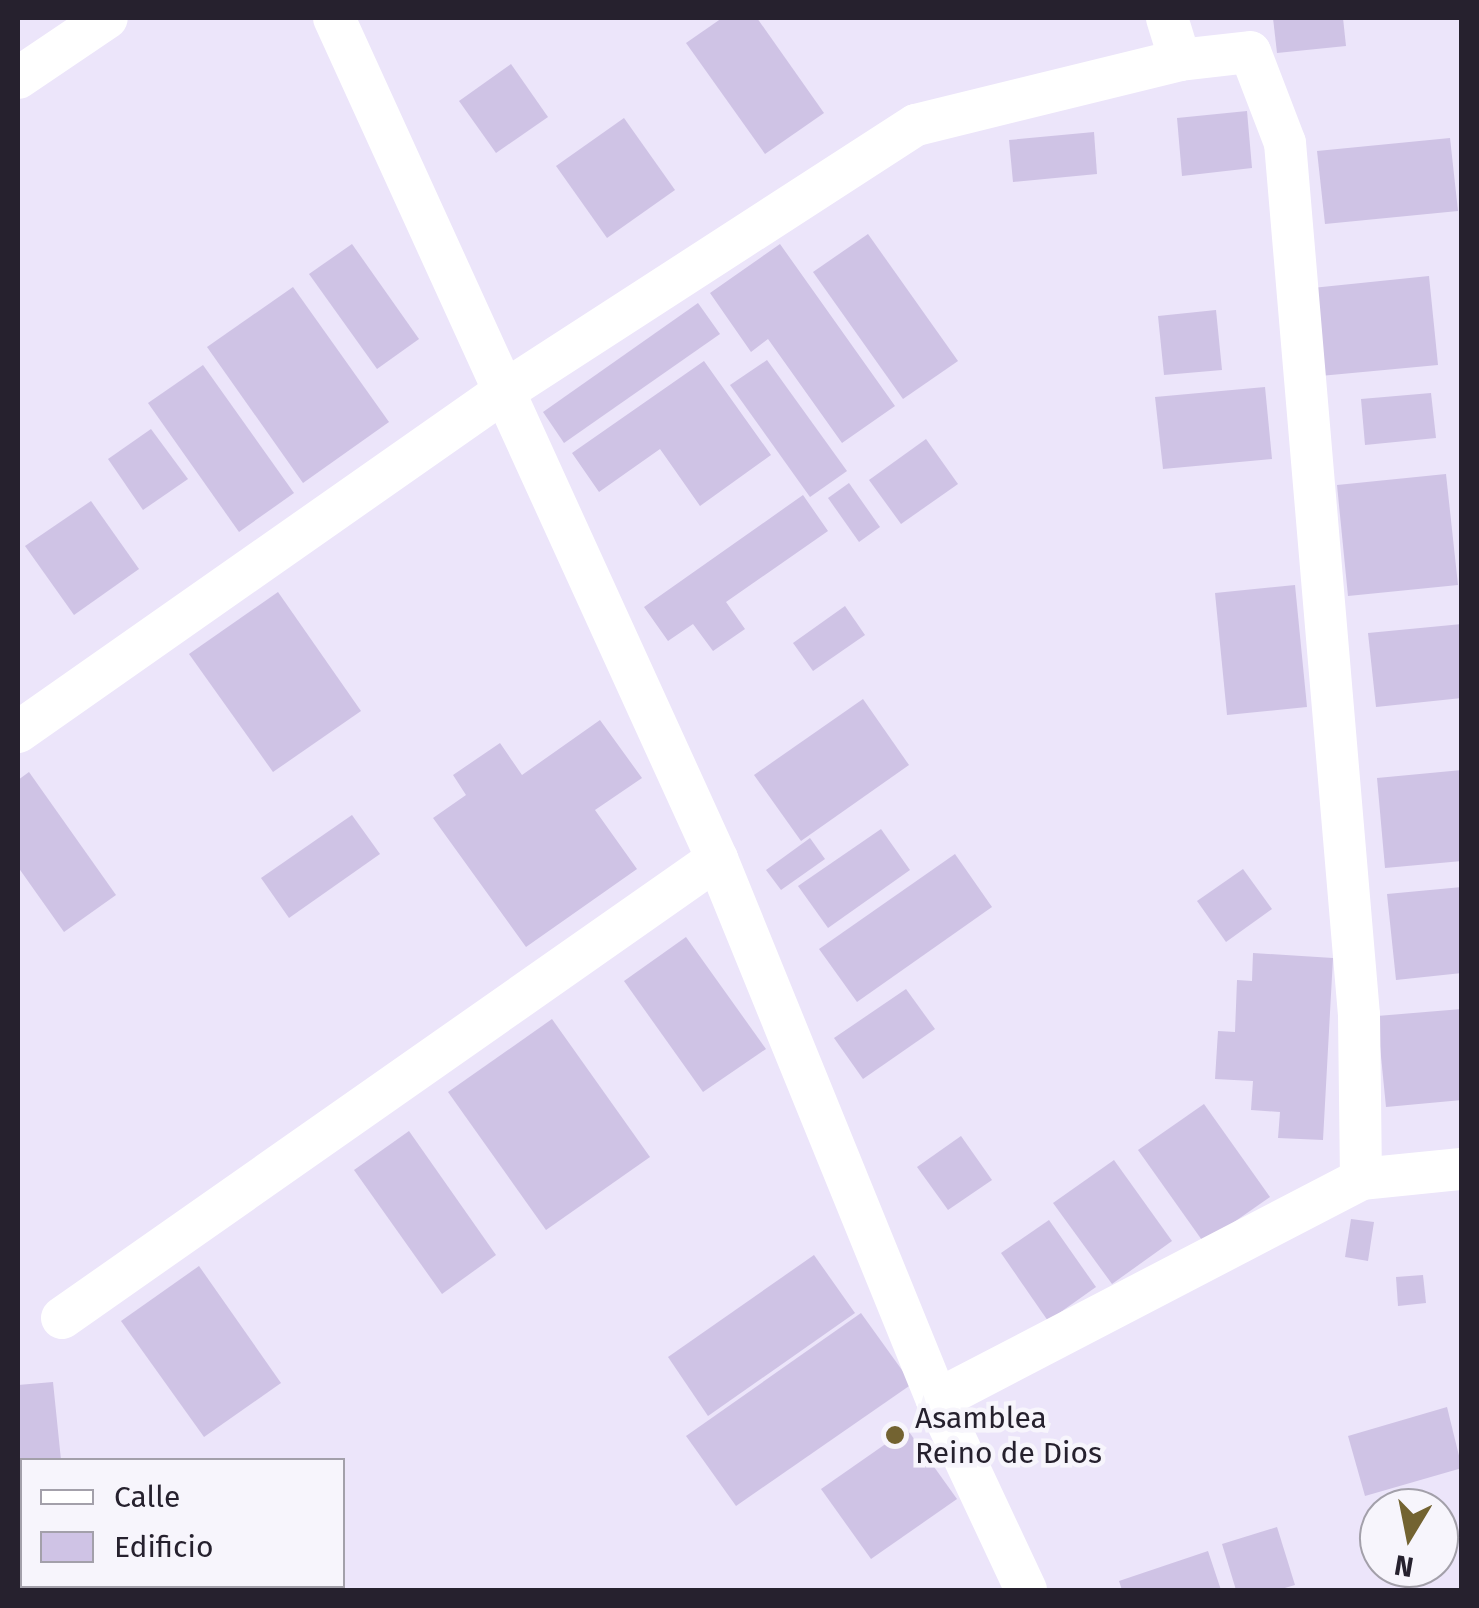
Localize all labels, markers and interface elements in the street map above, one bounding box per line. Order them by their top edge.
place label: Asamblea Reino de Dios [915,1400,1102,1470]
marker: Asamblea Reino de Dios [884,1424,906,1446]
legend [20,1458,345,1588]
text: Calle [114,1479,180,1515]
north arrow [1359,1488,1459,1588]
text: Edificio [114,1529,213,1565]
text: N [1392,1548,1416,1584]

